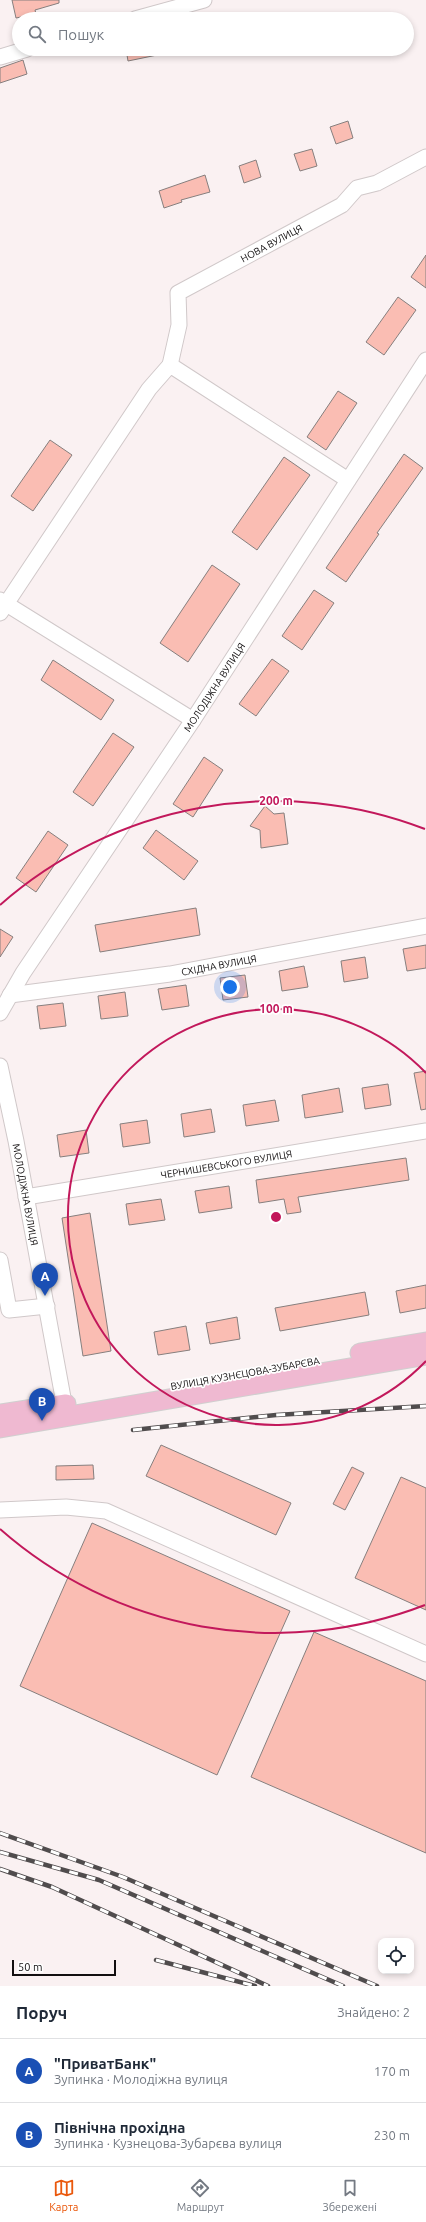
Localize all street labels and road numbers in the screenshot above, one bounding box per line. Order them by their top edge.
street label: НОВА ВУЛИЦЯ [239,222,304,264]
street label: МОЛОДІЖНА ВУЛИЦЯ [182,641,247,734]
street label: СХІДНА ВУЛИЦЯ [180,953,257,978]
street label: МОЛОДІЖНА ВУЛИЦЯ [11,1143,40,1246]
street label: ЧЕРНИШЕВСЬКОГО ВУЛИЦЯ [160,1148,293,1181]
street label: ВУЛИЦЯ КУЗНЄЦОВА-ЗУБАРЄВА [170,1355,321,1392]

